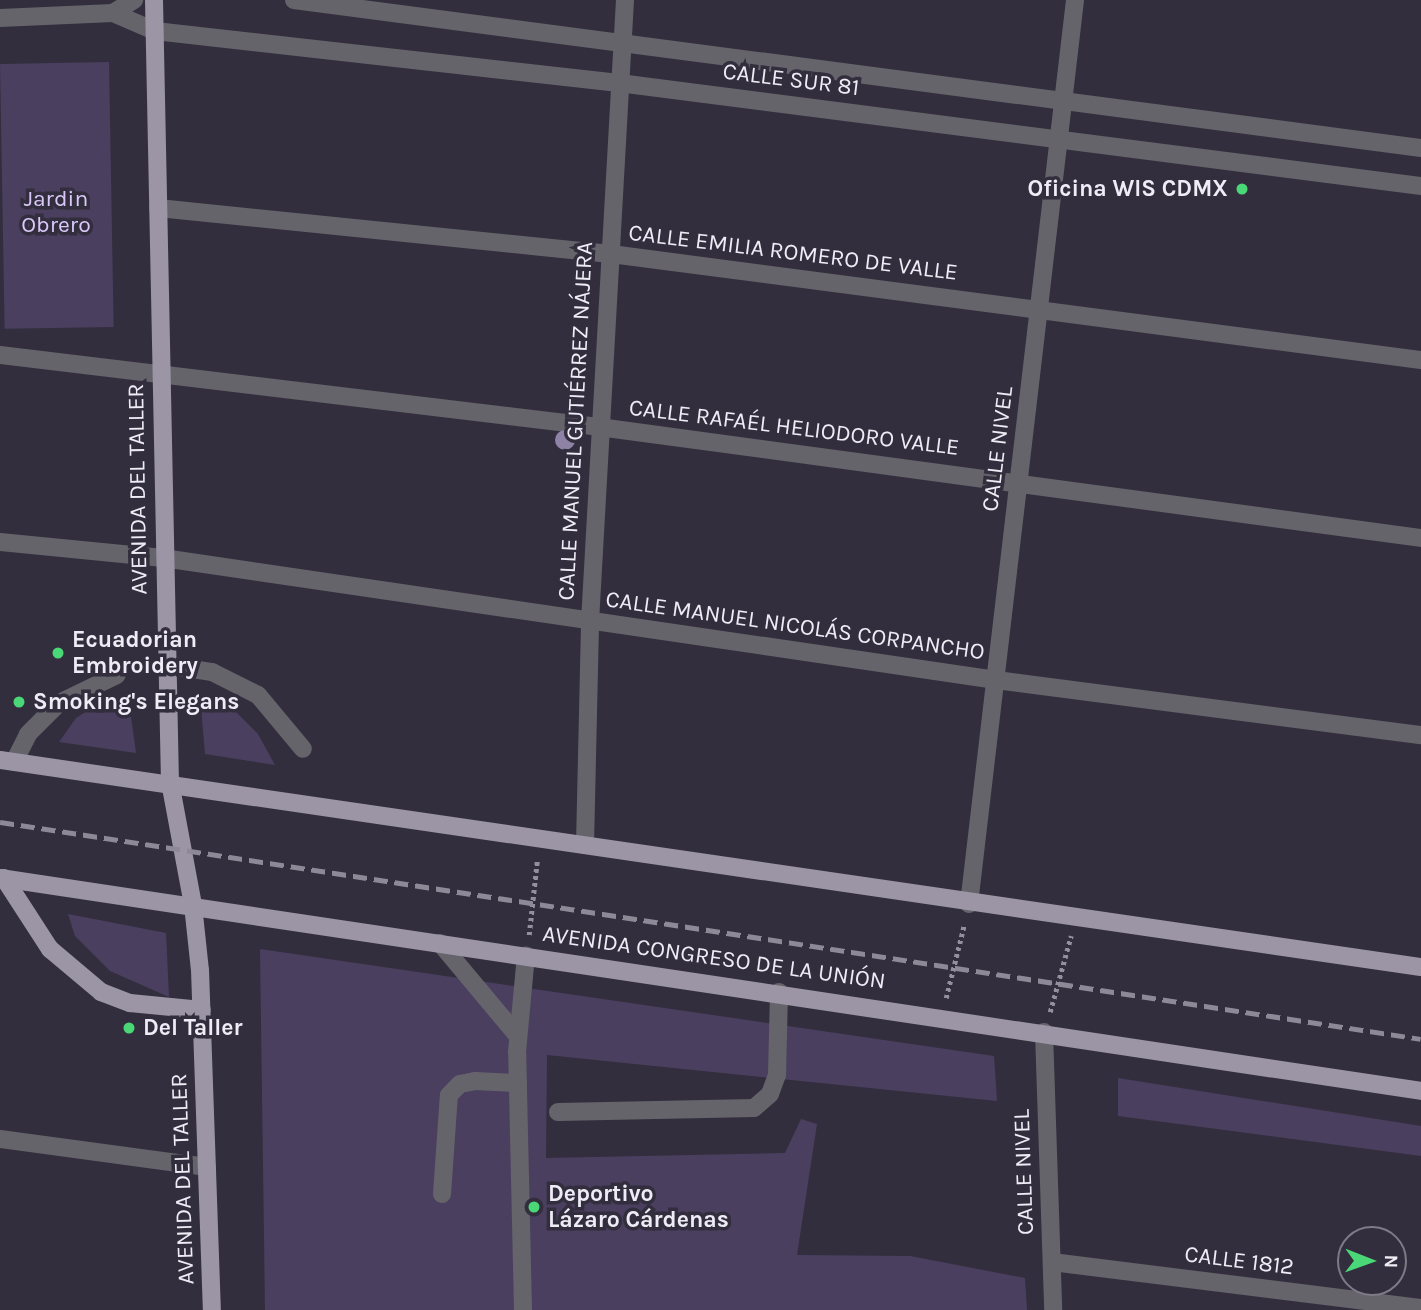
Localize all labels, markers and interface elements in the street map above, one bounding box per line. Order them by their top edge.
street label: CALLE SUR 81 [721,58,861,102]
place label: Oficina WIS CDMX [1028,175,1228,203]
marker: Oficina WIS CDMX [1234,181,1250,197]
park label: Jardin Obrero [21,185,91,239]
street label: CALLE EMILIA ROMERO DE VALLE [627,219,959,287]
street label: CALLE MANUEL GUTIÉRREZ NÁJERA [553,241,599,601]
street label: AVENIDA DEL TALLER [122,383,154,595]
street label: CALLE NIVEL [977,385,1019,513]
street label: CALLE RAFAÉL HELIODORO VALLE [627,394,961,462]
street label: CALLE MANUEL NICOLÁS CORPANCHO [604,586,986,666]
place label: Ecuadorian Embroidery [72,626,198,680]
marker: Ecuadorian Embroidery [50,645,66,661]
place label: Smoking's Elegans [33,688,239,716]
marker: Smoking's Elegans [11,694,27,710]
street label: AVENIDA CONGRESO DE LA UNIÓN [541,920,887,996]
place label: Del Taller [143,1014,243,1042]
marker: Del Taller [121,1020,137,1036]
street label: AVENIDA DEL TALLER [166,1073,200,1285]
street label: CALLE NIVEL [1008,1109,1040,1235]
place label: Deportivo Lázaro Cárdenas [548,1180,729,1234]
marker: Deportivo Lázaro Cárdenas [526,1199,542,1215]
north arrow [1337,1226,1407,1296]
street label: CALLE 1812 [1183,1241,1295,1281]
text: N [1380,1254,1402,1268]

